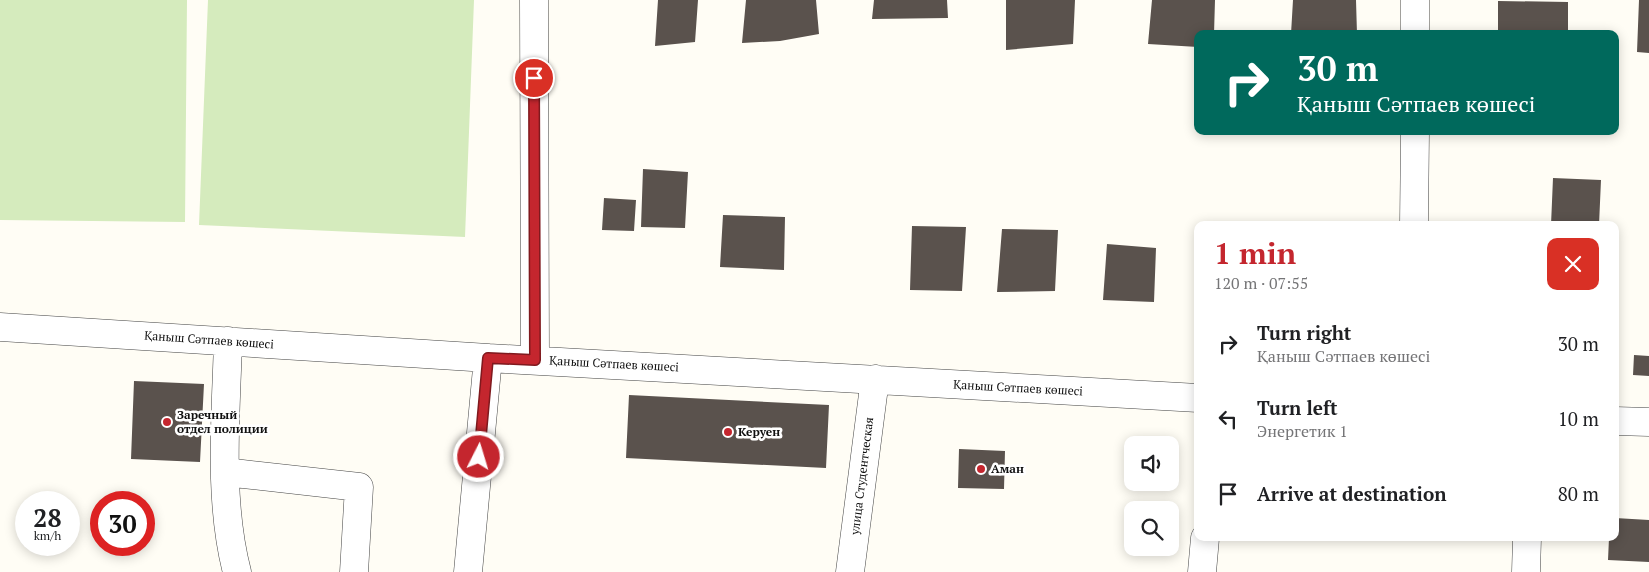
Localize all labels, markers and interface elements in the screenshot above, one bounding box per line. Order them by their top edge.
text: 30 m [1297,45,1378,91]
icon: right [1214,50,1279,115]
pin [513,57,555,99]
icon: arrive [520,64,548,92]
text: Қаныш Сәтпаев көшесі [1297,89,1535,118]
text: 1 min [1214,233,1296,273]
button: close [1547,238,1599,290]
text: 120 m · 07:55 [1214,272,1308,294]
text: Turn right [1257,320,1351,345]
street label: Қаныш Сәтпаев көшесі [144,327,275,352]
icon: right [1214,330,1242,358]
text: 30 m [1558,331,1599,356]
text: Қаныш Сәтпаев көшесі [1257,345,1430,367]
street label: Қаныш Сәтпаев көшесі [549,353,680,374]
street label: Қаныш Сәтпаев көшесі [953,377,1084,398]
text: Turn left [1257,395,1338,420]
icon: left [1214,405,1242,433]
text: 10 m [1558,406,1599,431]
place label: Заречный отдел полиции [177,407,268,436]
marker: Заречный отдел полиции [161,416,173,428]
street label: улица Студентческая [847,416,876,537]
text: Энергетик 1 [1257,420,1348,442]
place label: Керуен [738,424,780,439]
marker: Керуен [722,426,734,438]
position arrow [452,430,504,482]
map controls [1124,436,1179,556]
button: sound [1124,436,1179,491]
place label: Аман [991,461,1024,476]
marker: Аман [975,463,987,475]
icon: arrive [1214,480,1242,508]
text: Arrive at destination [1257,481,1446,506]
text: 80 m [1558,481,1599,506]
speed limit sign: 30 [90,491,155,556]
text: 28 [33,501,62,534]
button: search [1124,501,1179,556]
text: km/h [34,528,61,543]

